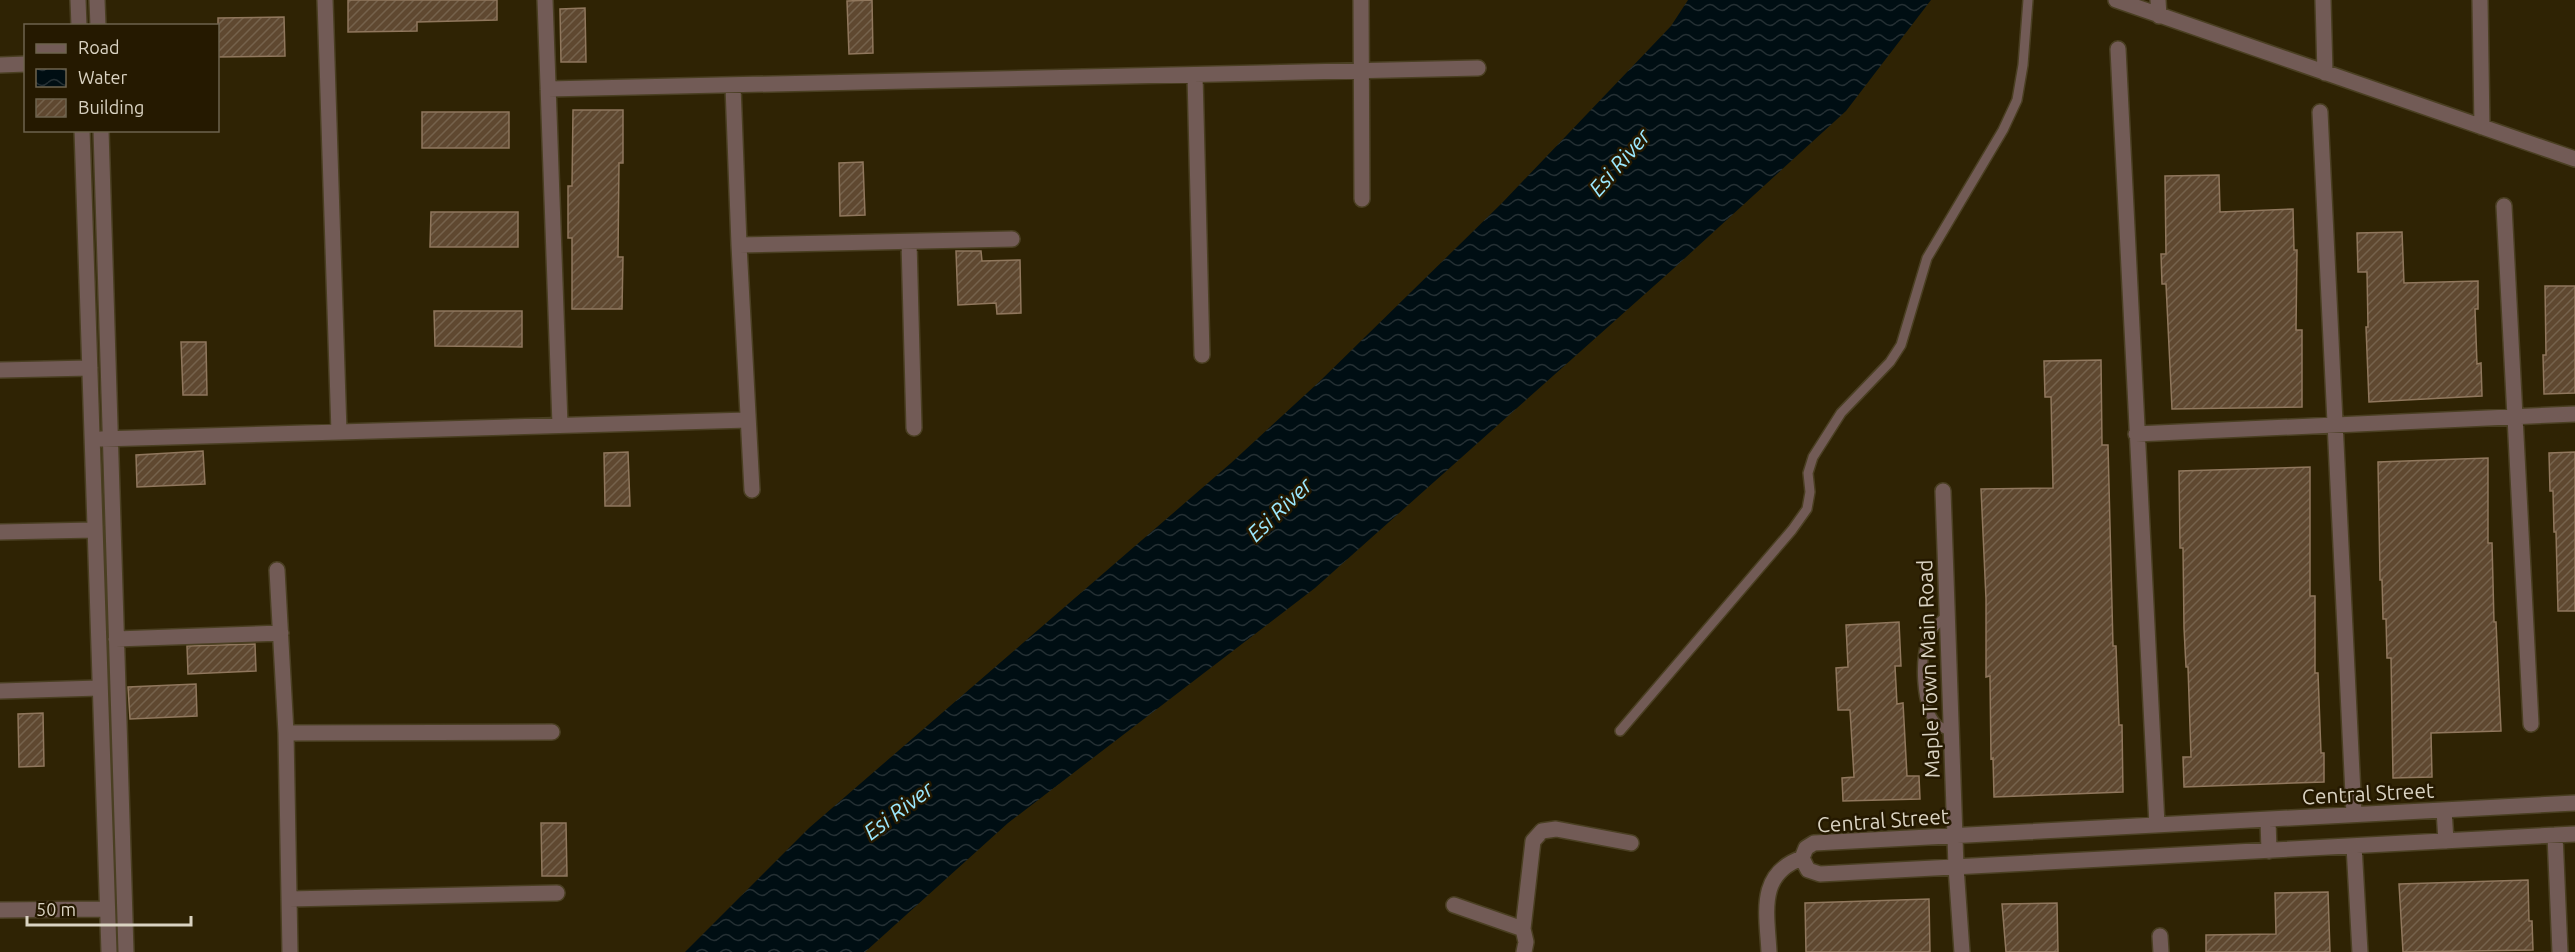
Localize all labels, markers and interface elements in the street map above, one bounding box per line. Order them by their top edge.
legend [24,24,219,132]
text: Road [78,37,120,57]
text: Water [78,67,128,87]
text: Building [78,97,144,117]
water label: Esi River [1583,123,1655,201]
water label: Esi River [1241,472,1317,546]
street label: Maple Town Main Road [1912,559,1944,779]
water label: Esi River [858,775,938,844]
street label: Central Street [2301,778,2435,808]
street label: Central Street [1816,803,1950,837]
scale bar [27,889,190,927]
text: 50 m [36,899,76,919]

